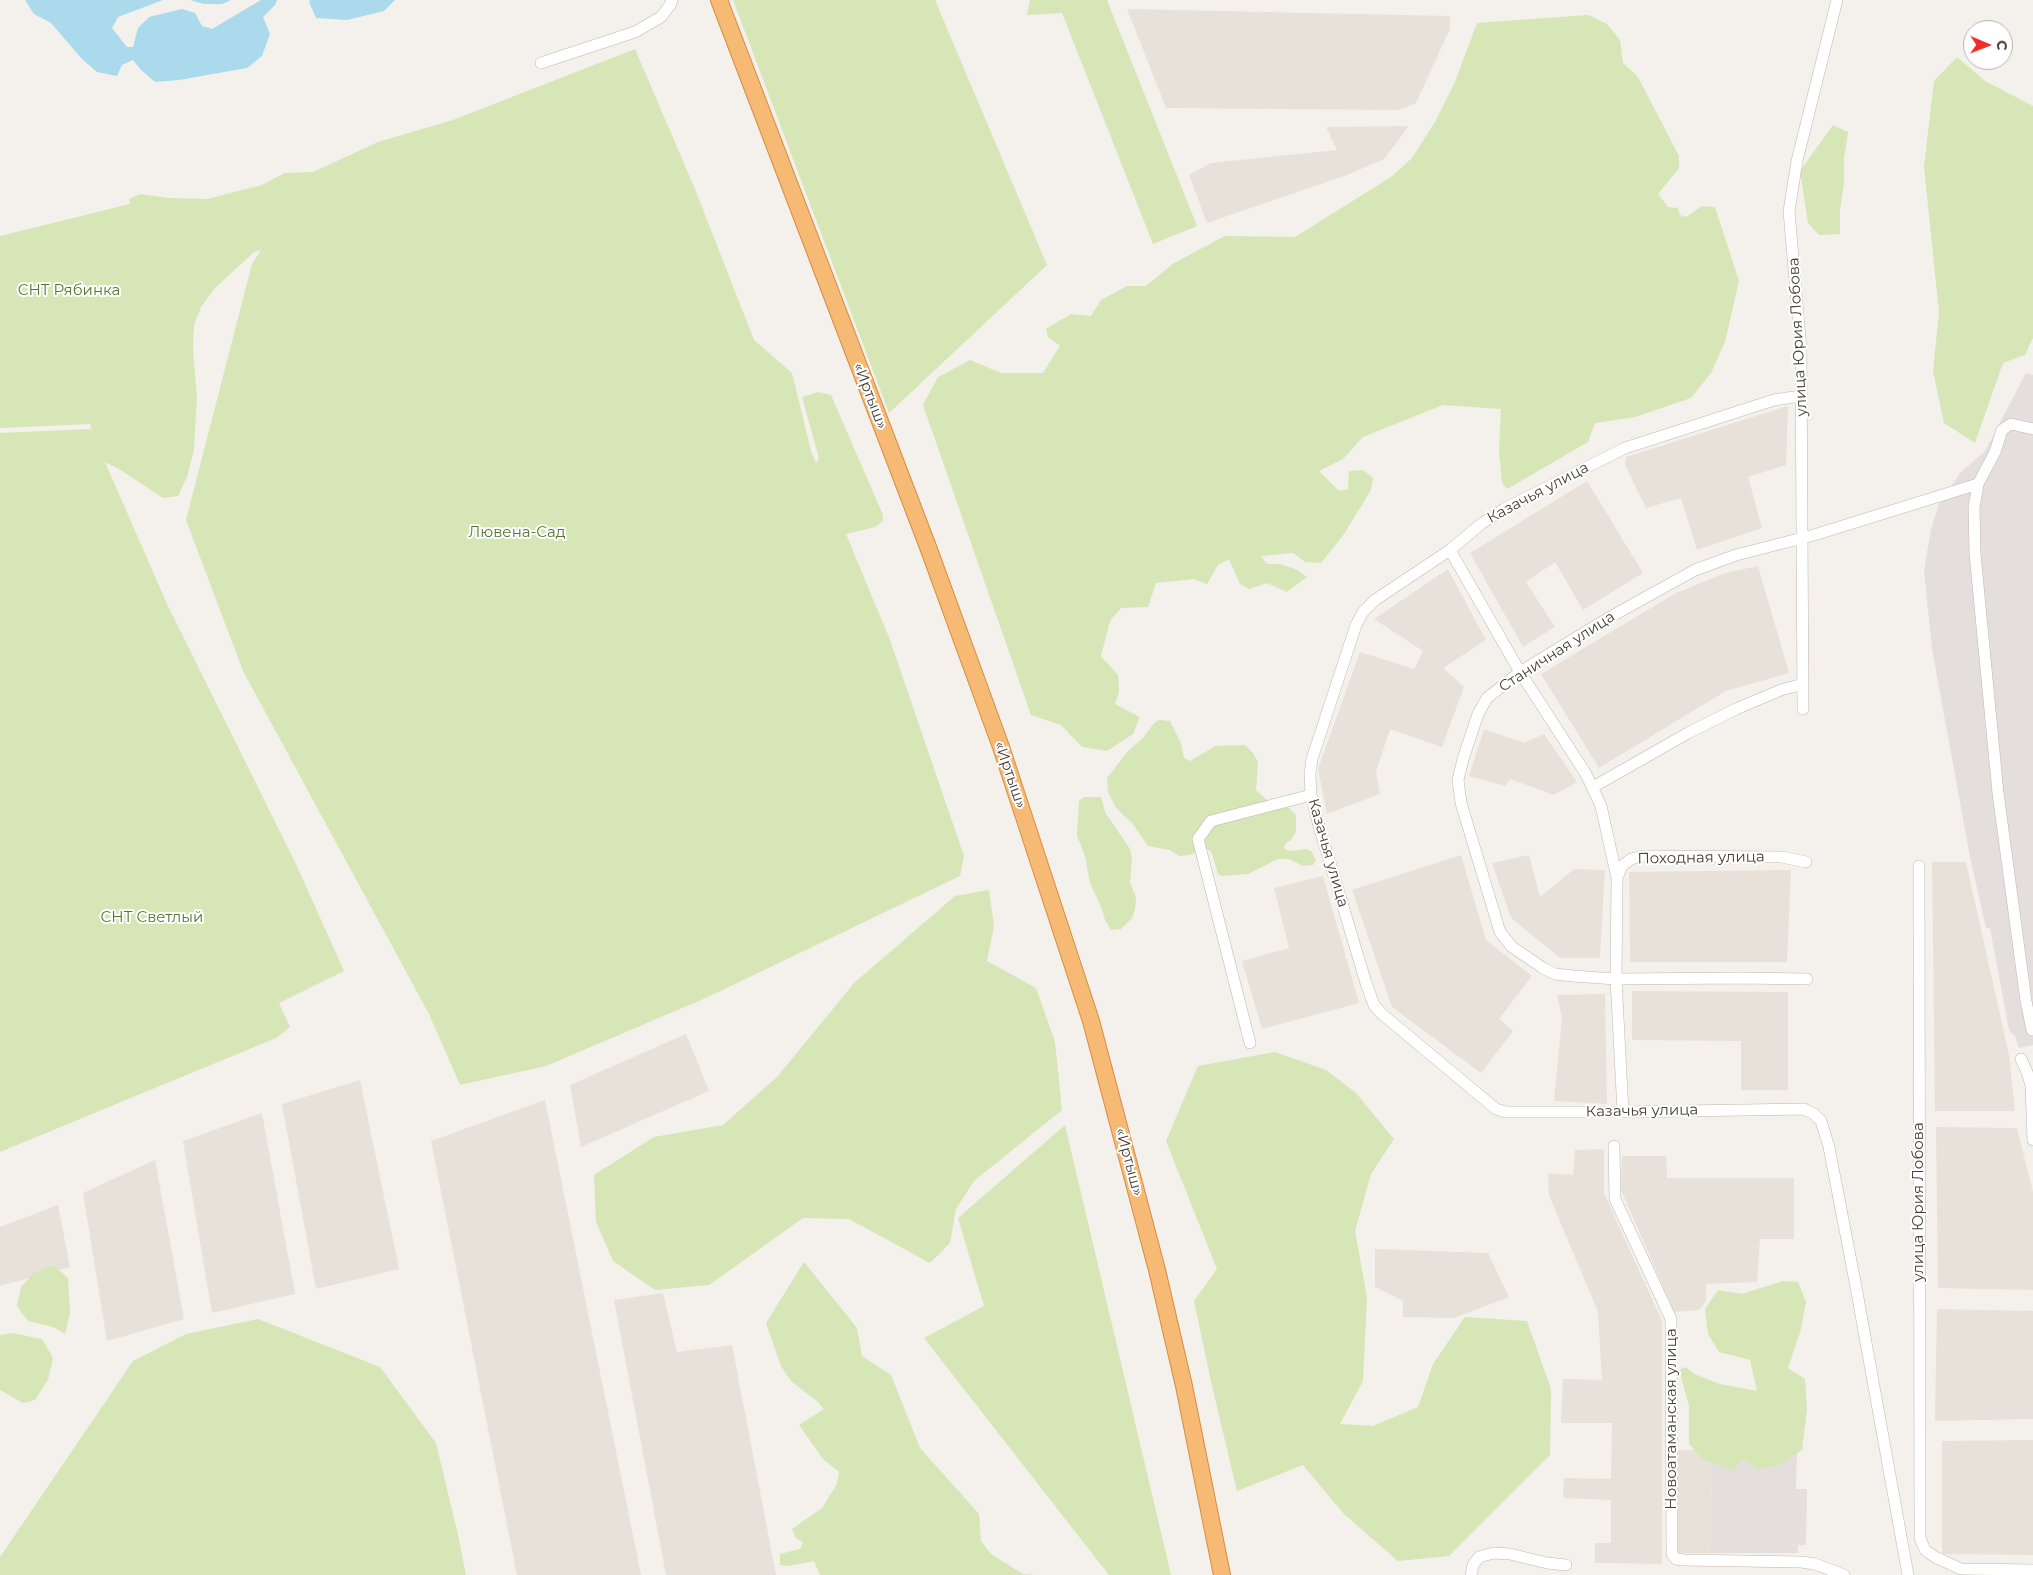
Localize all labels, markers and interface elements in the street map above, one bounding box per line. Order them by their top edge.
north arrow [1963,20,2013,70]
text: С [1993,40,2011,50]
street label: улица Юрия Лобова [1785,257,1811,417]
park label: СНТ Рябинка [18,282,120,300]
street label: «Иртыш» [849,360,891,432]
street label: Казачья улица [1484,459,1592,527]
park label: Лювена-Сад [469,524,565,542]
street label: Станичная улица [1496,608,1618,696]
street label: «Иртыш» [990,739,1030,811]
street label: Казачья улица [1304,796,1352,910]
street label: Походная улица [1637,848,1765,868]
park label: СНТ Светлый [101,909,203,927]
street label: Казачья улица [1586,1101,1698,1121]
street label: улица Юрия Лобова [1910,1122,1928,1282]
street label: «Иртыш» [1111,1126,1147,1198]
street label: Новоатаманская улица [1663,1328,1681,1510]

